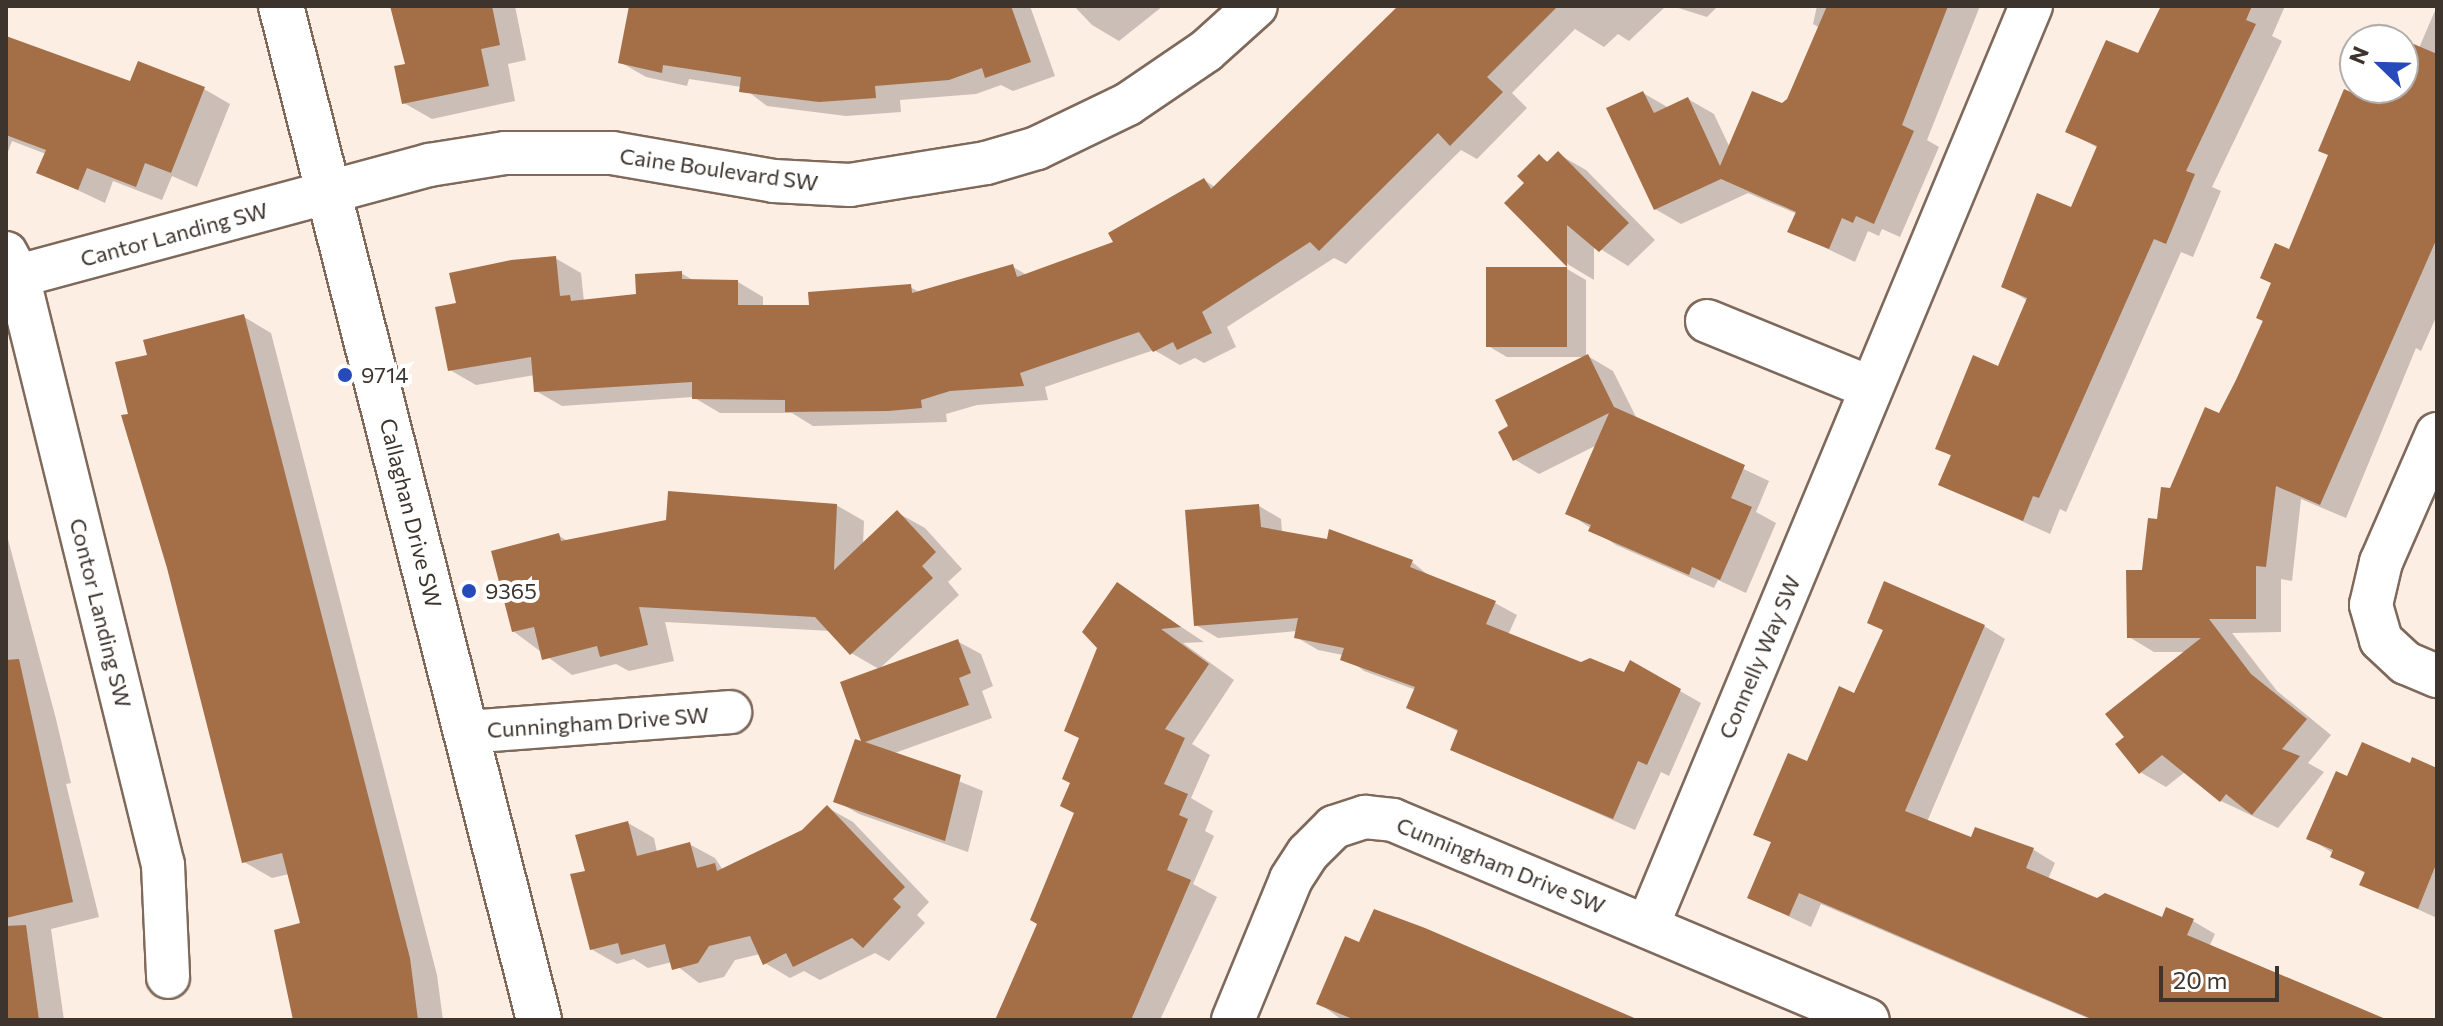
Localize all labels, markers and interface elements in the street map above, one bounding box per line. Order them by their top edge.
north arrow [2339,24,2419,104]
text: N [2343,42,2374,68]
street label: Caine Boulevard SW [618,142,820,196]
street label: Cantor Landing SW [77,196,271,272]
place label: 9714 [361,362,408,388]
marker: 9714 [336,366,354,384]
street label: Callaghan Drive SW [375,416,447,610]
street label: Contor Landing SW [65,515,137,711]
street label: Connelly Way SW [1713,571,1805,743]
place label: 9365 [485,578,537,604]
marker: 9365 [460,582,478,600]
street label: Cunningham Drive SW [486,701,710,743]
street label: Cunningham Drive SW [1393,811,1609,919]
scale bar [2163,950,2283,1000]
text: 20 m [2173,965,2227,994]

